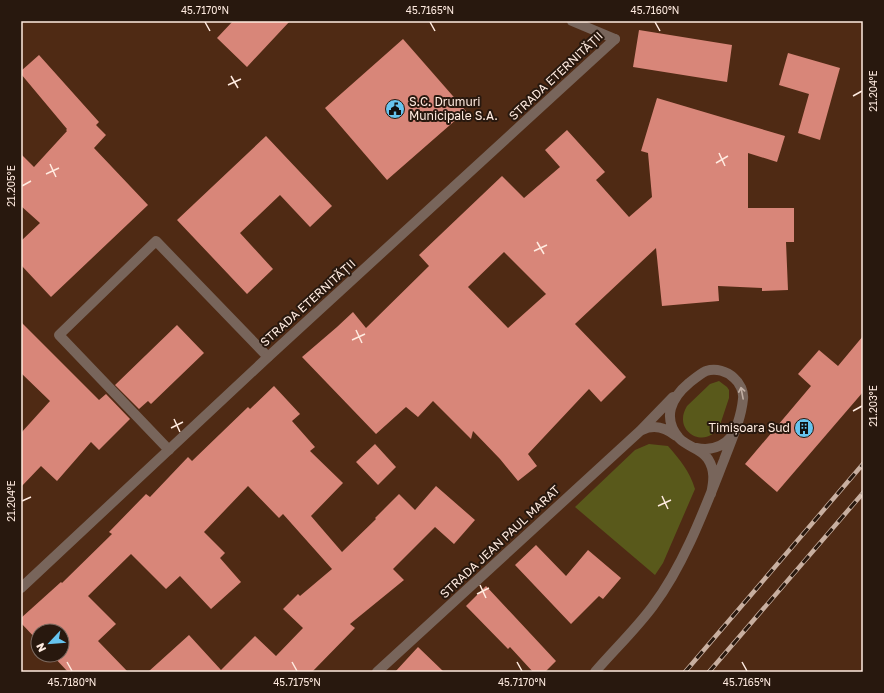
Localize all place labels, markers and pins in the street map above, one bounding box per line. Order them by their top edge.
place label: S.C. Drumuri Municipale S.A. [409,94,498,123]
public building icon: S.C. Drumuri Municipale S.A. [384,98,406,120]
building icon: Timișoara Sud [793,417,815,439]
place label: Timișoara Sud [709,420,790,435]

